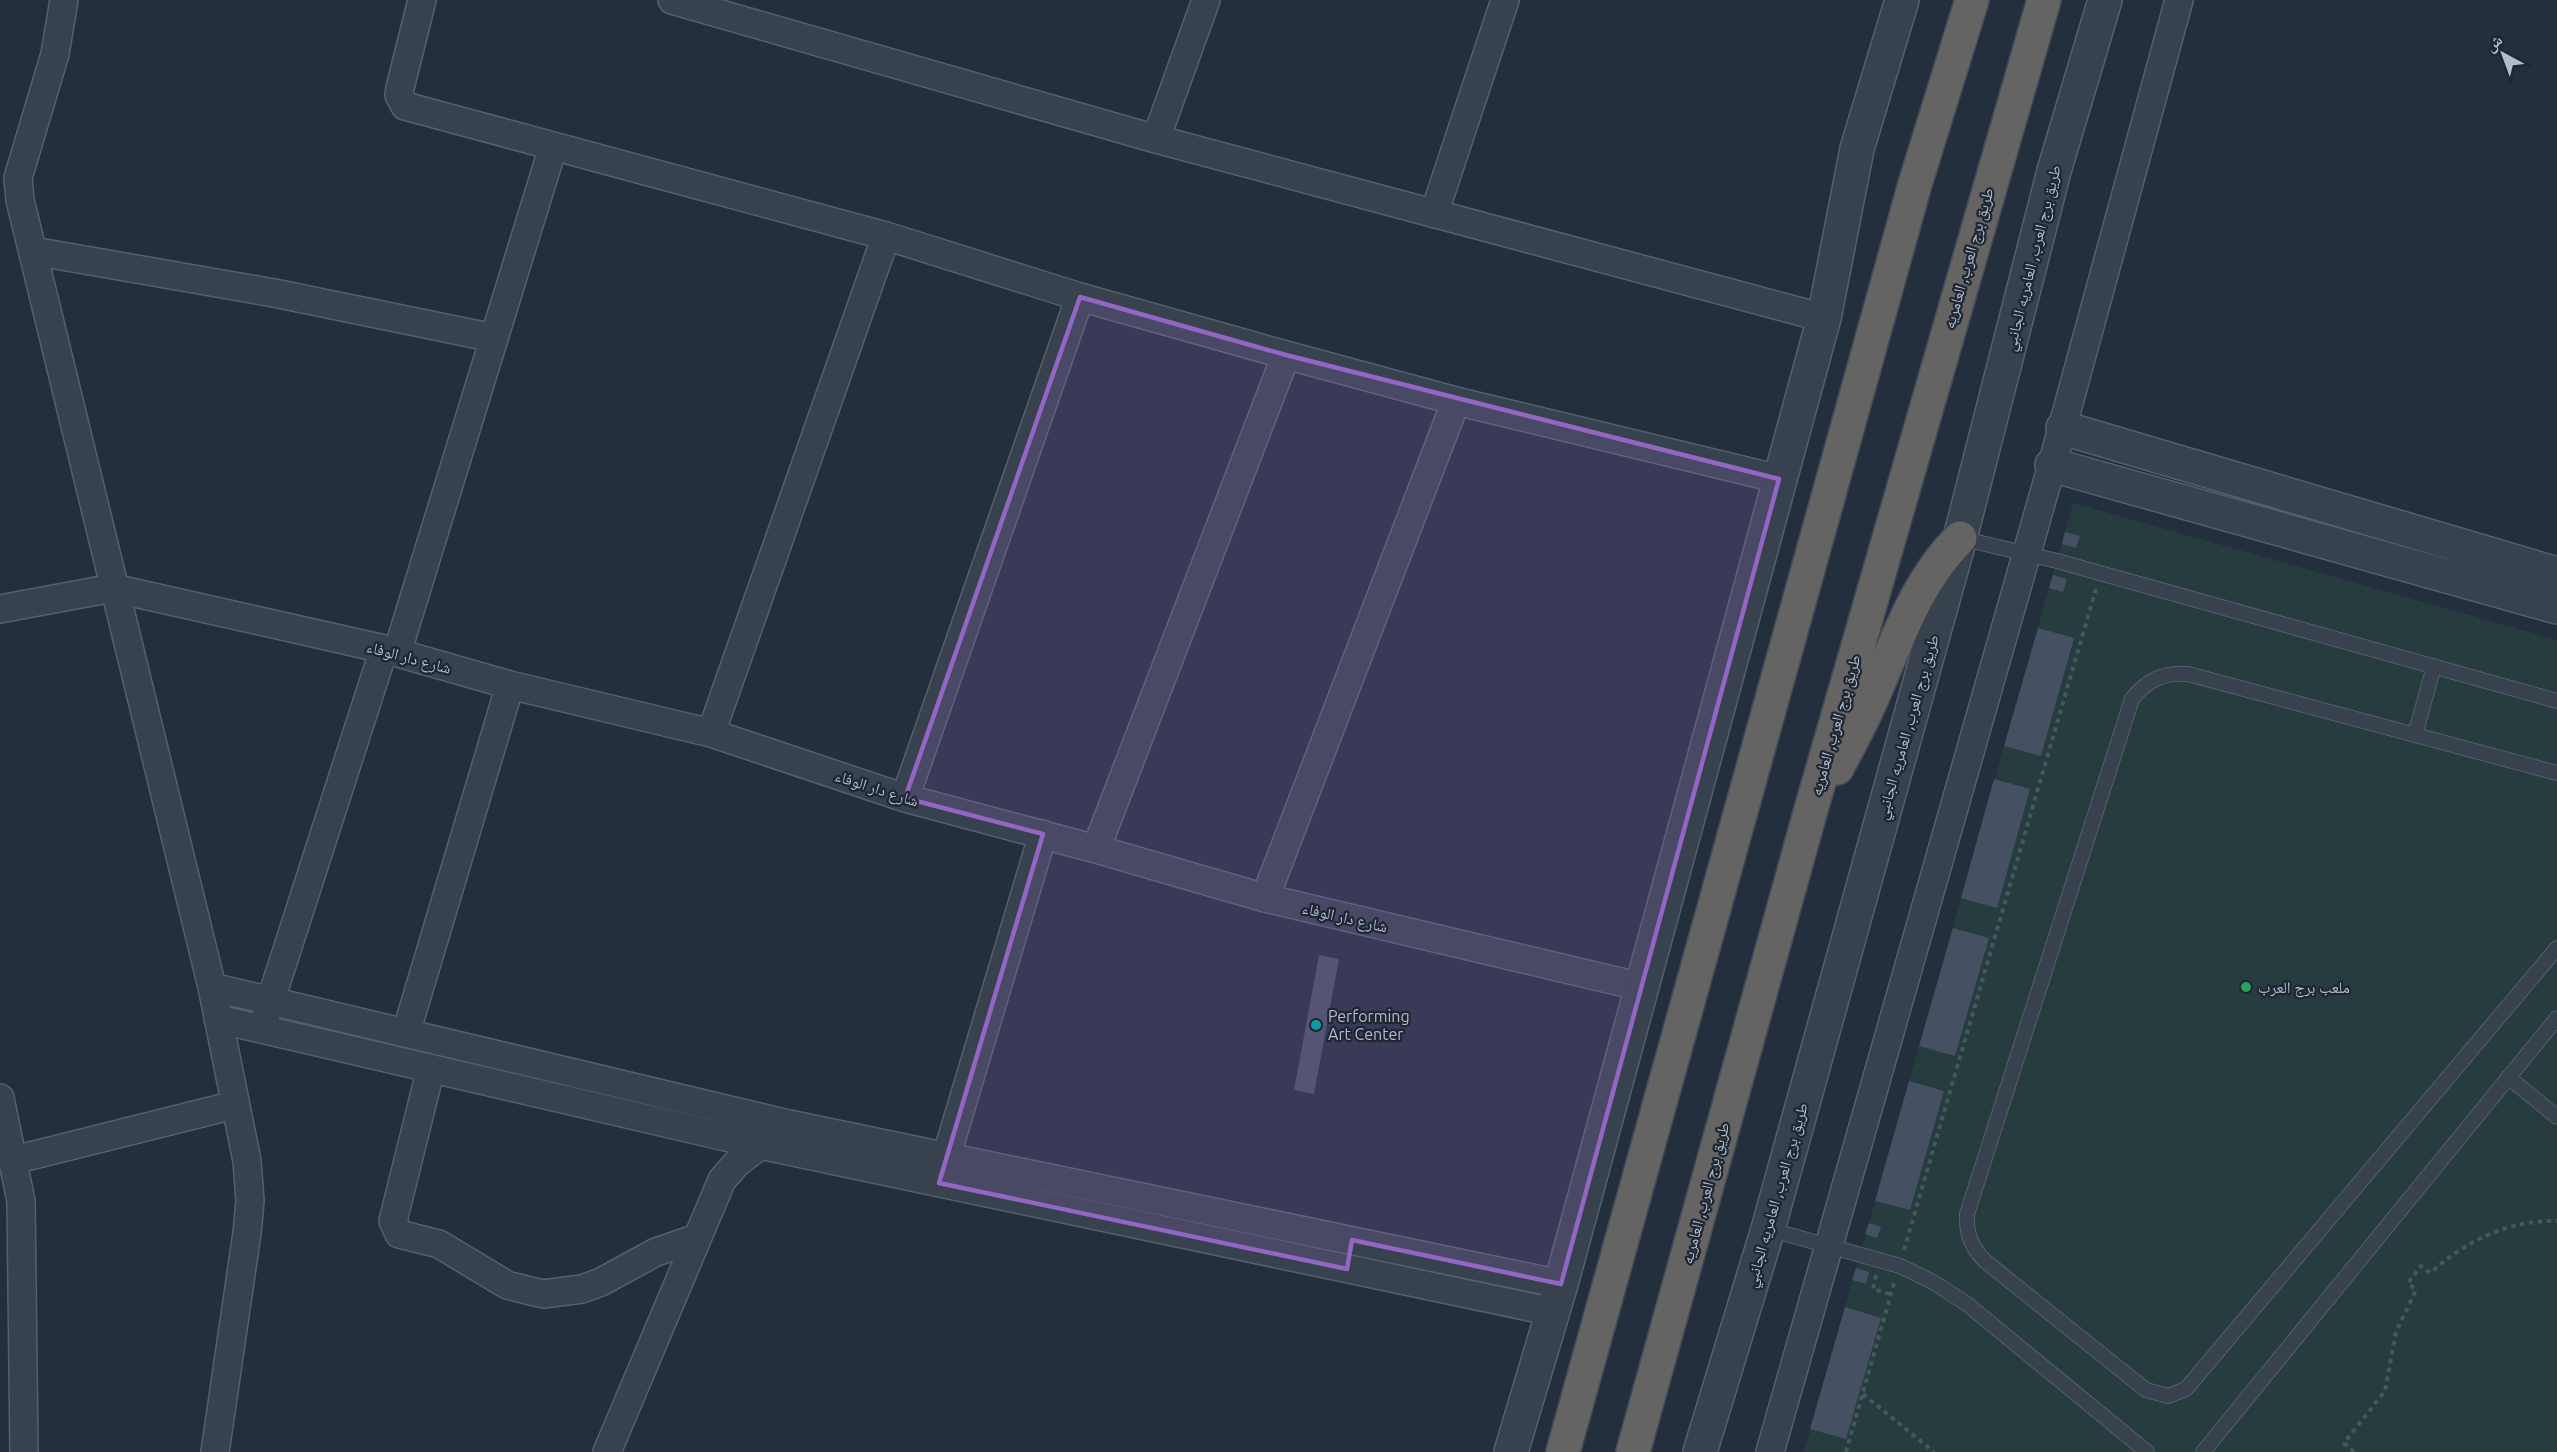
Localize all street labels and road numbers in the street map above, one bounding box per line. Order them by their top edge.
street label: طريق برج العرب, العامريه الجانبي [2000,163,2068,354]
street label: طريق برج العرب, العامريه [1939,185,1999,331]
street label: طريق برج العرب, العامريه الجانبي [1872,633,1946,823]
street label: شارع دار الوفاء [364,637,453,679]
street label: طريق برج العرب, العامريه [1806,652,1866,798]
street label: شارع دار الوفاء [832,766,921,812]
street label: شارع دار الوفاء [1300,898,1389,937]
street label: طريق برج العرب, العامريه الجانبي [1741,1101,1815,1291]
street label: طريق برج العرب, العامريه [1677,1120,1734,1266]

